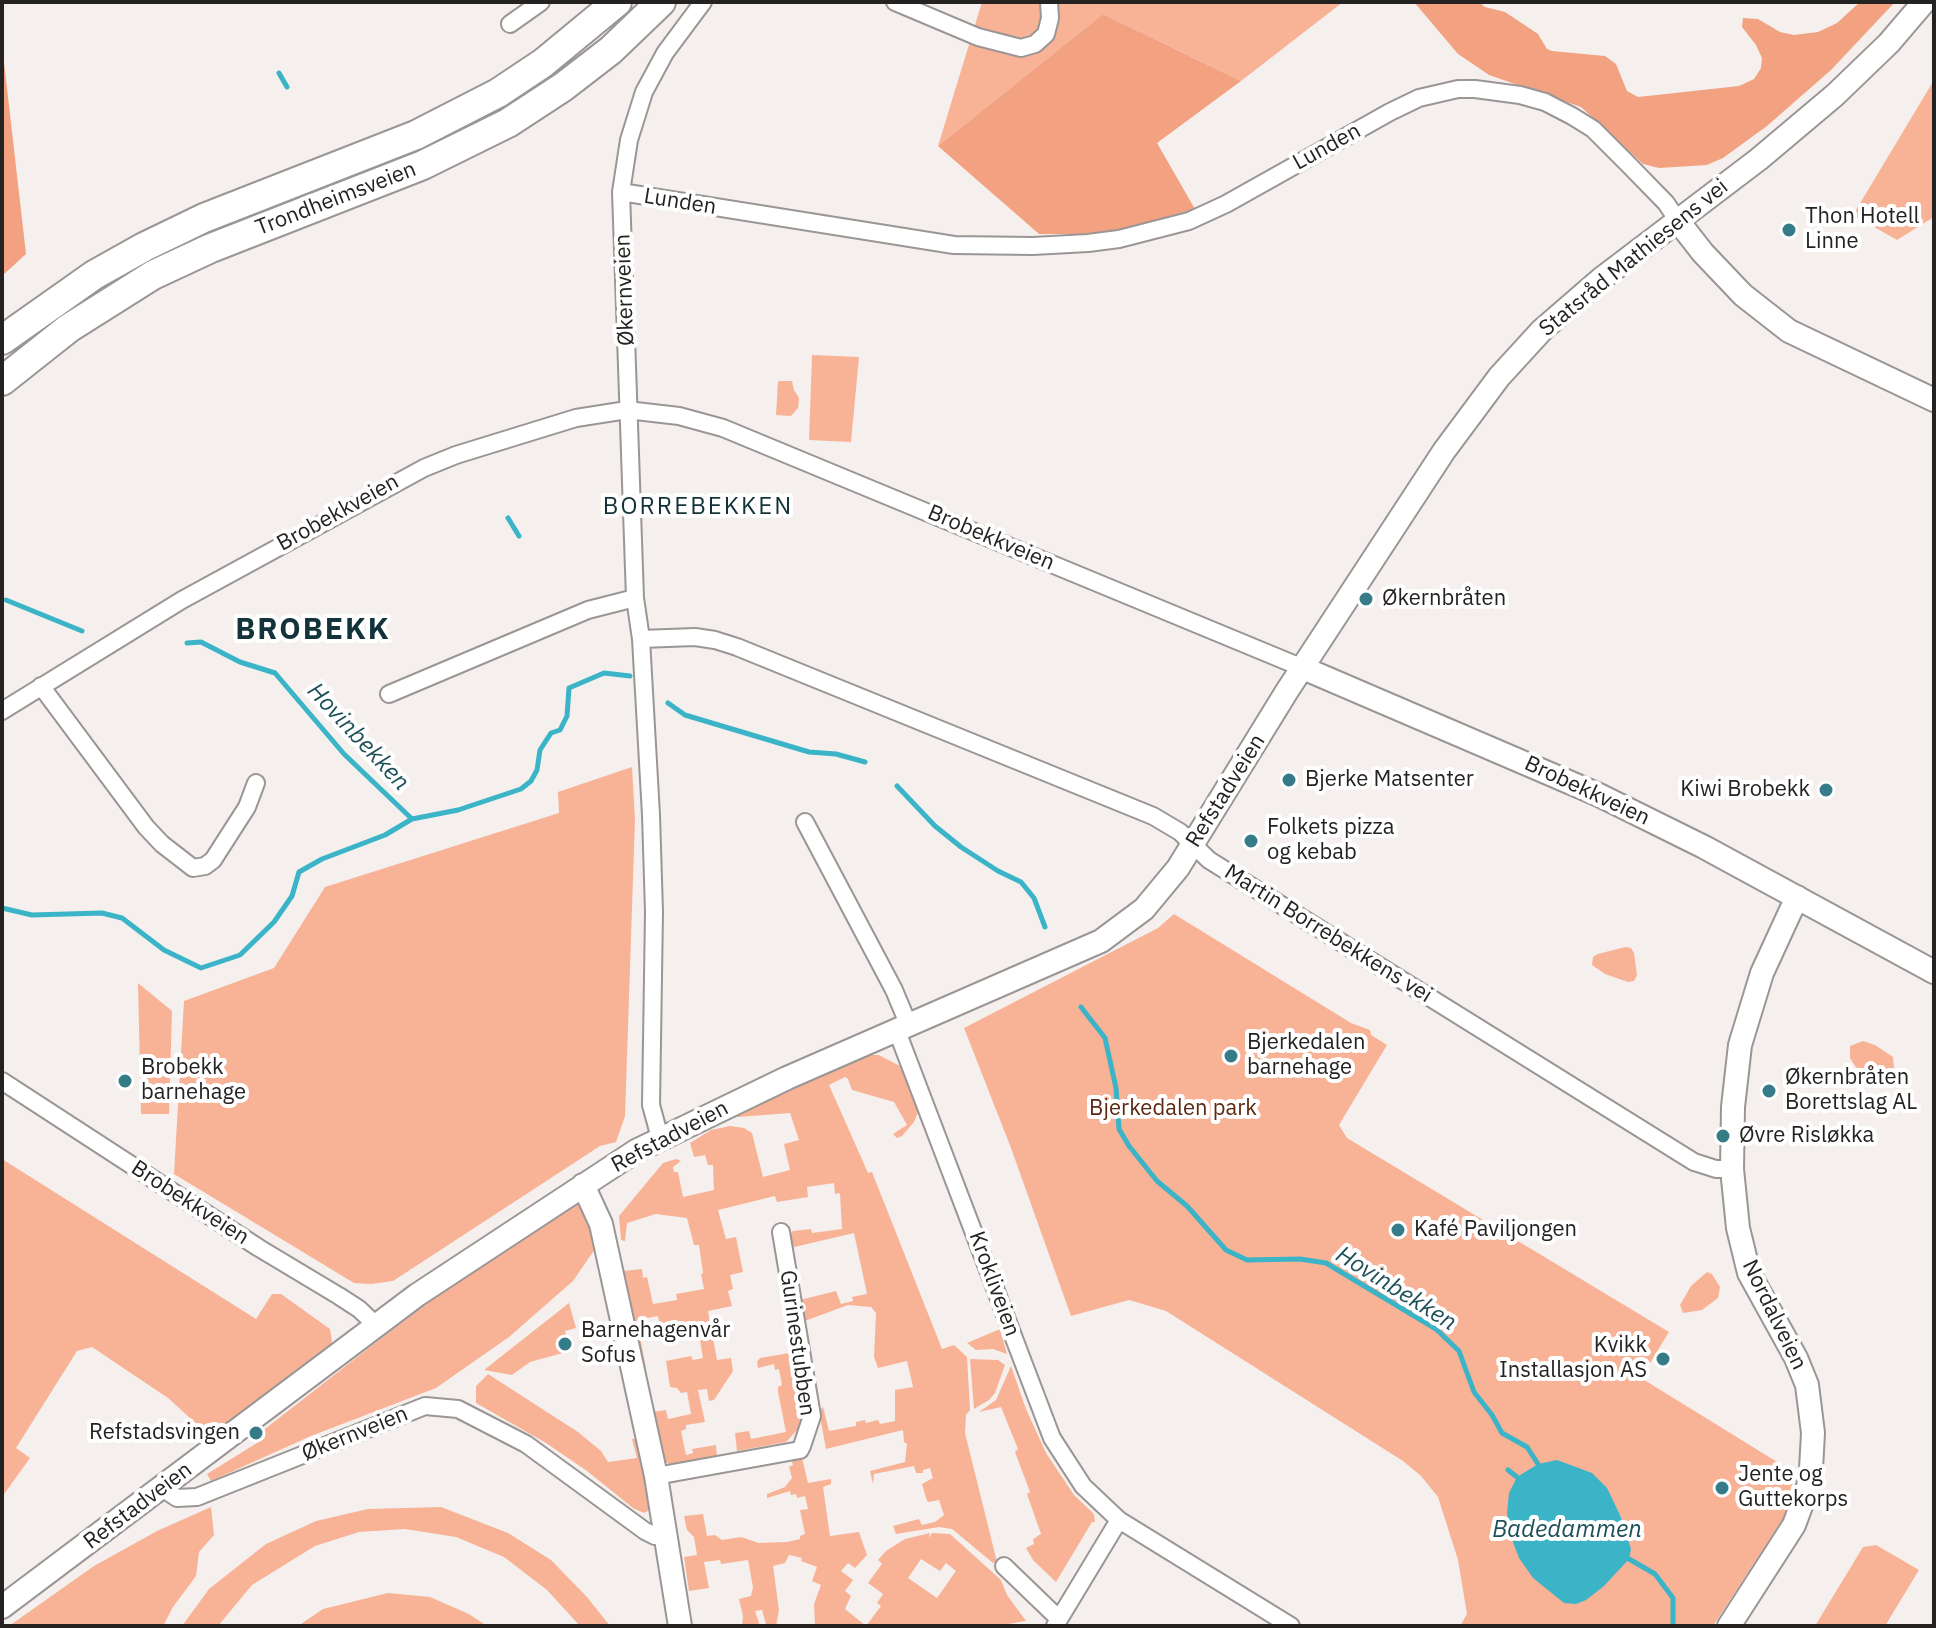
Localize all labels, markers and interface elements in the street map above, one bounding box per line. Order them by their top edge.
street label: Lunden [1289,118,1365,176]
street label: Trondheimsveien [252,156,420,242]
street label: Statsråd Mathiesens vei [1534,174,1734,342]
street label: Lunden [642,183,718,221]
place label: Thon Hotell Linne [1805,204,1920,256]
marker: Thon Hotell Linne [1780,221,1798,239]
street label: Økernveien [610,234,640,346]
street label: Brobekkveien [272,469,404,557]
district label: BORREBEKKEN [603,493,793,521]
street label: Brobekkveien [924,499,1058,577]
place label: Økernbråten [1382,586,1506,612]
marker: Økernbråten [1357,590,1375,608]
district label: BROBEKK [235,612,391,648]
water label: Hovinbekken [301,677,415,797]
street label: Refstadveien [1181,729,1271,853]
street label: Brobekkveien [1520,750,1654,832]
place label: Bjerke Matsenter [1305,767,1474,793]
marker: Bjerke Matsenter [1280,771,1298,789]
place label: Kiwi Brobekk [1680,777,1810,803]
marker: Kiwi Brobekk [1817,781,1835,799]
place label: Folkets pizza og kebab [1267,815,1394,866]
marker: Folkets pizza og kebab [1242,832,1260,850]
street label: Martin Borrebekkens vei [1219,859,1437,1009]
place label: Bjerkedalen barnehage [1247,1030,1365,1082]
marker: Bjerkedalen barnehage [1222,1047,1240,1065]
place label: Brobekk barnehage [141,1055,246,1106]
place label: Økernbråten Borettslag AL [1785,1065,1917,1116]
marker: Brobekk barnehage [116,1072,134,1090]
marker: Økernbråten Borettslag AL [1760,1082,1778,1100]
street label: Refstadveien [607,1095,733,1179]
park label: Bjerkedalen park [1089,1096,1257,1122]
place label: Øvre Risløkka [1739,1123,1874,1149]
marker: Øvre Risløkka [1714,1127,1732,1145]
street label: Brobekkveien [126,1155,254,1251]
place label: Kafé Paviljongen [1414,1217,1577,1243]
marker: Kafé Paviljongen [1389,1221,1407,1239]
street label: Krokliveien [963,1228,1025,1340]
water label: Hovinbekken [1330,1241,1462,1337]
street label: Nordalveien [1736,1256,1812,1374]
street label: Gurinestubben [774,1268,820,1418]
place label: Barnehagenvår Sofus [581,1318,730,1370]
place label: Kvikk Installasjon AS [1499,1333,1647,1384]
marker: Barnehagenvår Sofus [556,1335,574,1353]
marker: Kvikk Installasjon AS [1654,1350,1672,1368]
street label: Økernveien [298,1401,412,1467]
place label: Refstadsvingen [89,1420,240,1446]
marker: Refstadsvingen [247,1424,265,1442]
street label: Refstadveien [79,1457,197,1555]
place label: Jente og Guttekorps [1738,1462,1848,1514]
marker: Jente og Guttekorps [1713,1479,1731,1497]
water label: Badedammen [1492,1516,1642,1544]

